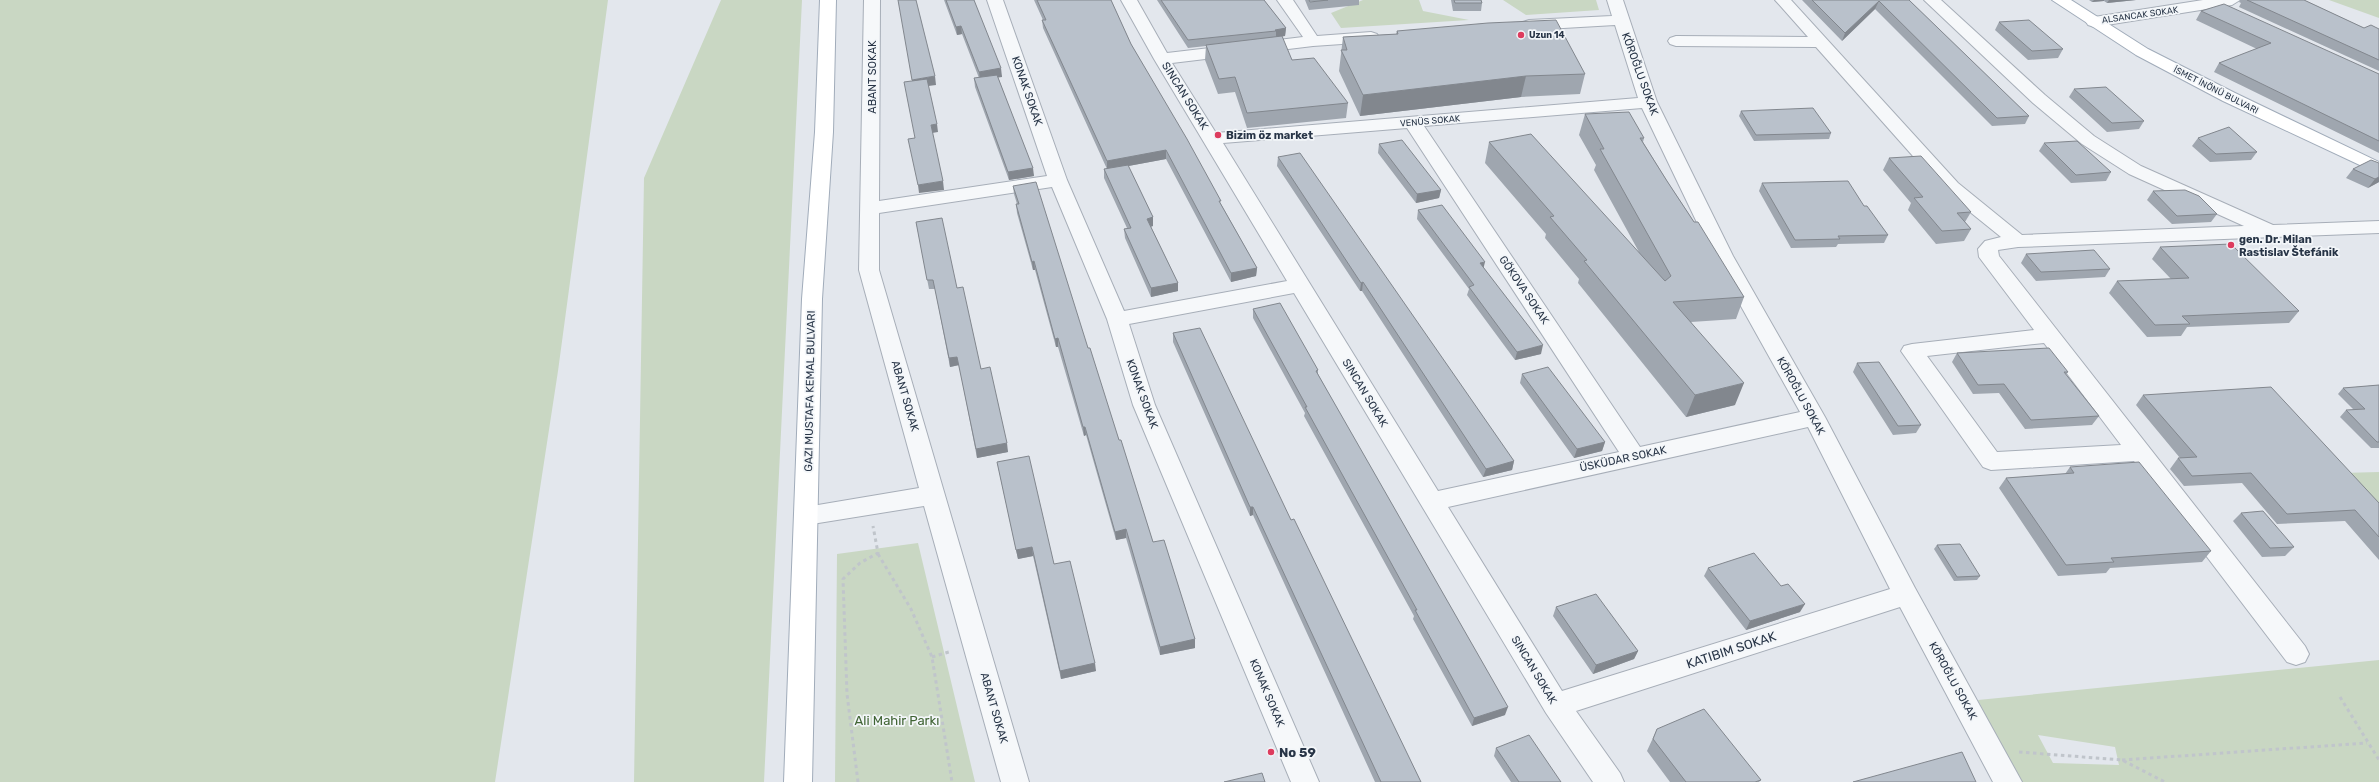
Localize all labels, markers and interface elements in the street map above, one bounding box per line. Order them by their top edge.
street label: ALSANCAK SOKAK [2101,5,2179,25]
marker: Uzun 14 [1516,30,1526,40]
place label: Uzun 14 [1529,30,1565,40]
street label: KÖROĞLU SOKAK [1619,31,1661,117]
street label: ABANT SOKAK [866,40,879,114]
street label: KONAK SOKAK [1009,54,1045,128]
street label: SINCAN SOKAK [1159,60,1211,133]
street label: İSMET İNÖNÜ BULVARI [2172,64,2260,116]
street label: VENÜS SOKAK [1400,113,1461,129]
place label: Bizim öz market [1226,129,1313,142]
marker: Bizim öz market [1213,130,1223,140]
place label: gen. Dr. Milan Rastislav Štefánik [2239,233,2339,259]
marker: gen. Dr. Milan Rastislav Štefánik [2226,240,2236,250]
street label: GÖKOVA SOKAK [1496,253,1552,327]
street label: GAZI MUSTAFA KEMAL BULVARI [802,310,818,472]
street label: KÖROĞLU SOKAK [1774,355,1828,438]
street label: SINCAN SOKAK [1340,357,1391,430]
street label: KONAK SOKAK [1123,358,1161,431]
street label: ABANT SOKAK [889,359,921,433]
street label: ÜSKÜDAR SOKAK [1578,443,1668,475]
street label: KATIBIM SOKAK [1684,628,1778,672]
street label: SINCAN SOKAK [1509,634,1560,707]
street label: KÖROĞLU SOKAK [1926,640,1980,723]
street label: KONAK SOKAK [1247,657,1287,729]
street label: ABANT SOKAK [978,671,1010,745]
park label: Ali Mahir Parkı [855,713,939,728]
place label: No 59 [1279,745,1316,760]
marker: No 59 [1266,747,1276,757]

